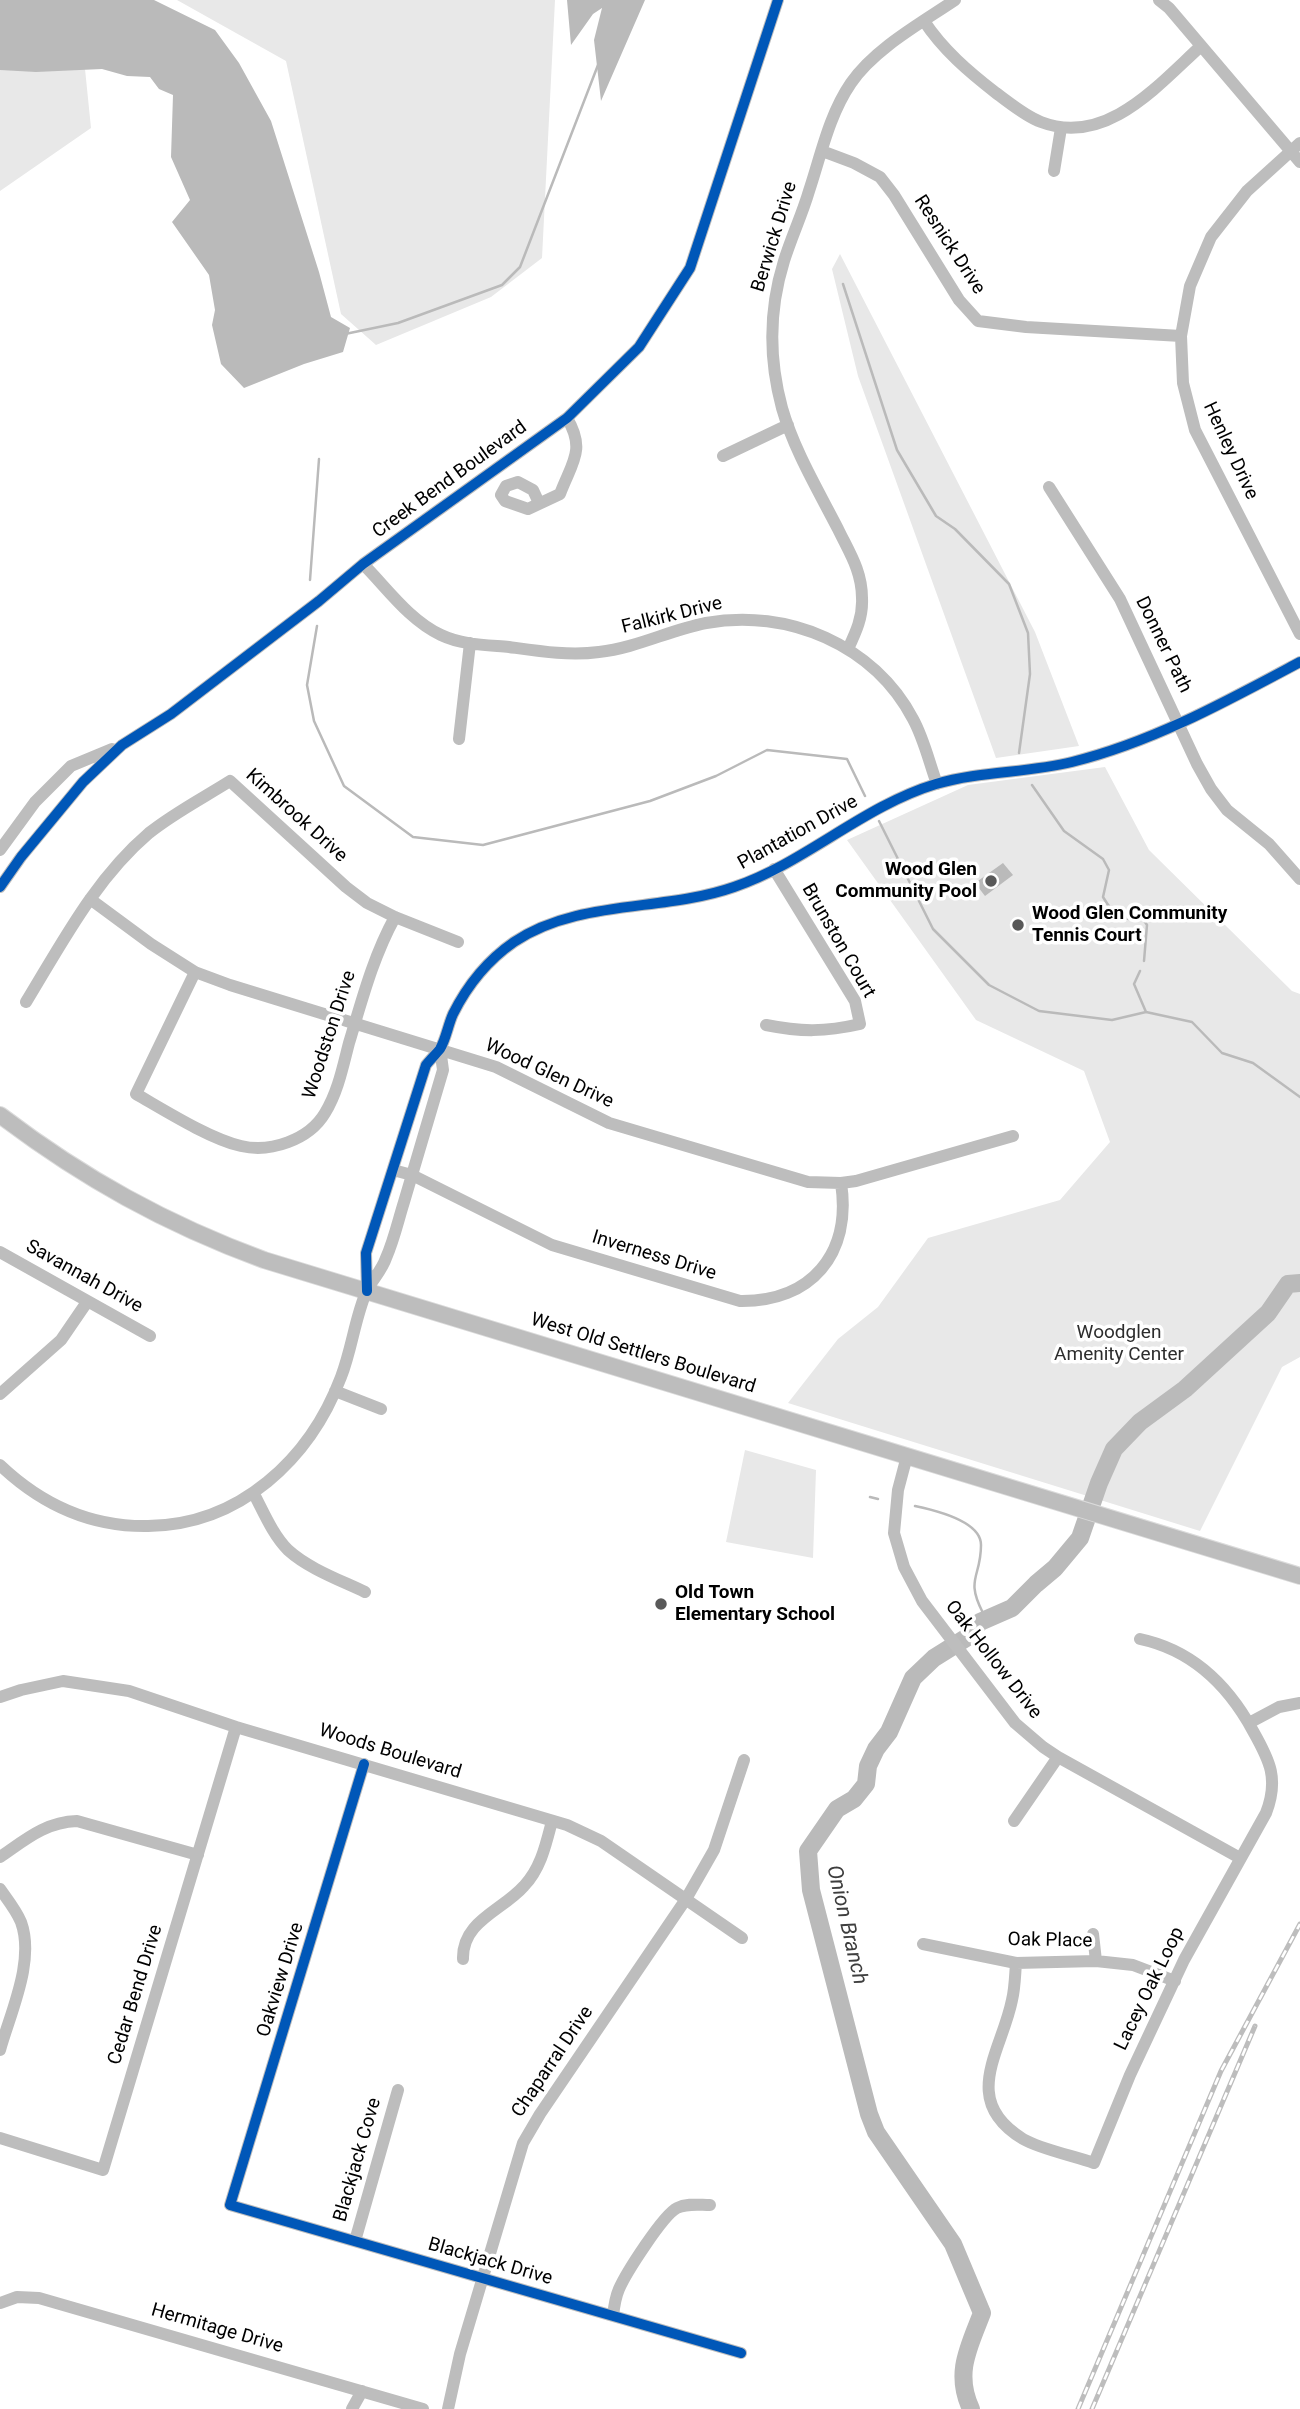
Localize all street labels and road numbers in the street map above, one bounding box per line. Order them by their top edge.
street label: Berwick Drive [747,179,803,295]
street label: Resnick Drive [908,191,990,299]
street label: Henley Drive [1197,399,1263,503]
street label: Creek Bend Boulevard [368,416,532,544]
street label: Falkirk Drive [619,592,725,640]
street label: Donner Path [1130,593,1196,697]
street label: Kimbrook Drive [241,764,351,868]
street label: Plantation Drive [734,791,862,875]
street label: Brunston Court [796,880,880,1002]
street label: Woodston Drive [299,968,361,1102]
street label: Wood Glen Drive [481,1034,617,1114]
street label: Inverness Drive [589,1226,719,1286]
street label: Savannah Drive [22,1236,146,1318]
street label: West Old Settlers Boulevard [528,1309,758,1399]
street label: Oak Hollow Drive [940,1596,1046,1724]
street label: Woods Boulevard [316,1720,464,1784]
street label: Oakview Drive [253,1920,309,2040]
street label: Cedar Bend Drive [104,1922,168,2068]
street label: Lacey Oak Loop [1110,1924,1190,2054]
street label: Oak Place [1007,1929,1093,1953]
street label: Chaparral Drive [507,2002,599,2122]
street label: Blackjack Cove [329,2095,387,2225]
street label: Blackjack Drive [425,2233,555,2291]
street label: Hermitage Drive [148,2299,286,2359]

